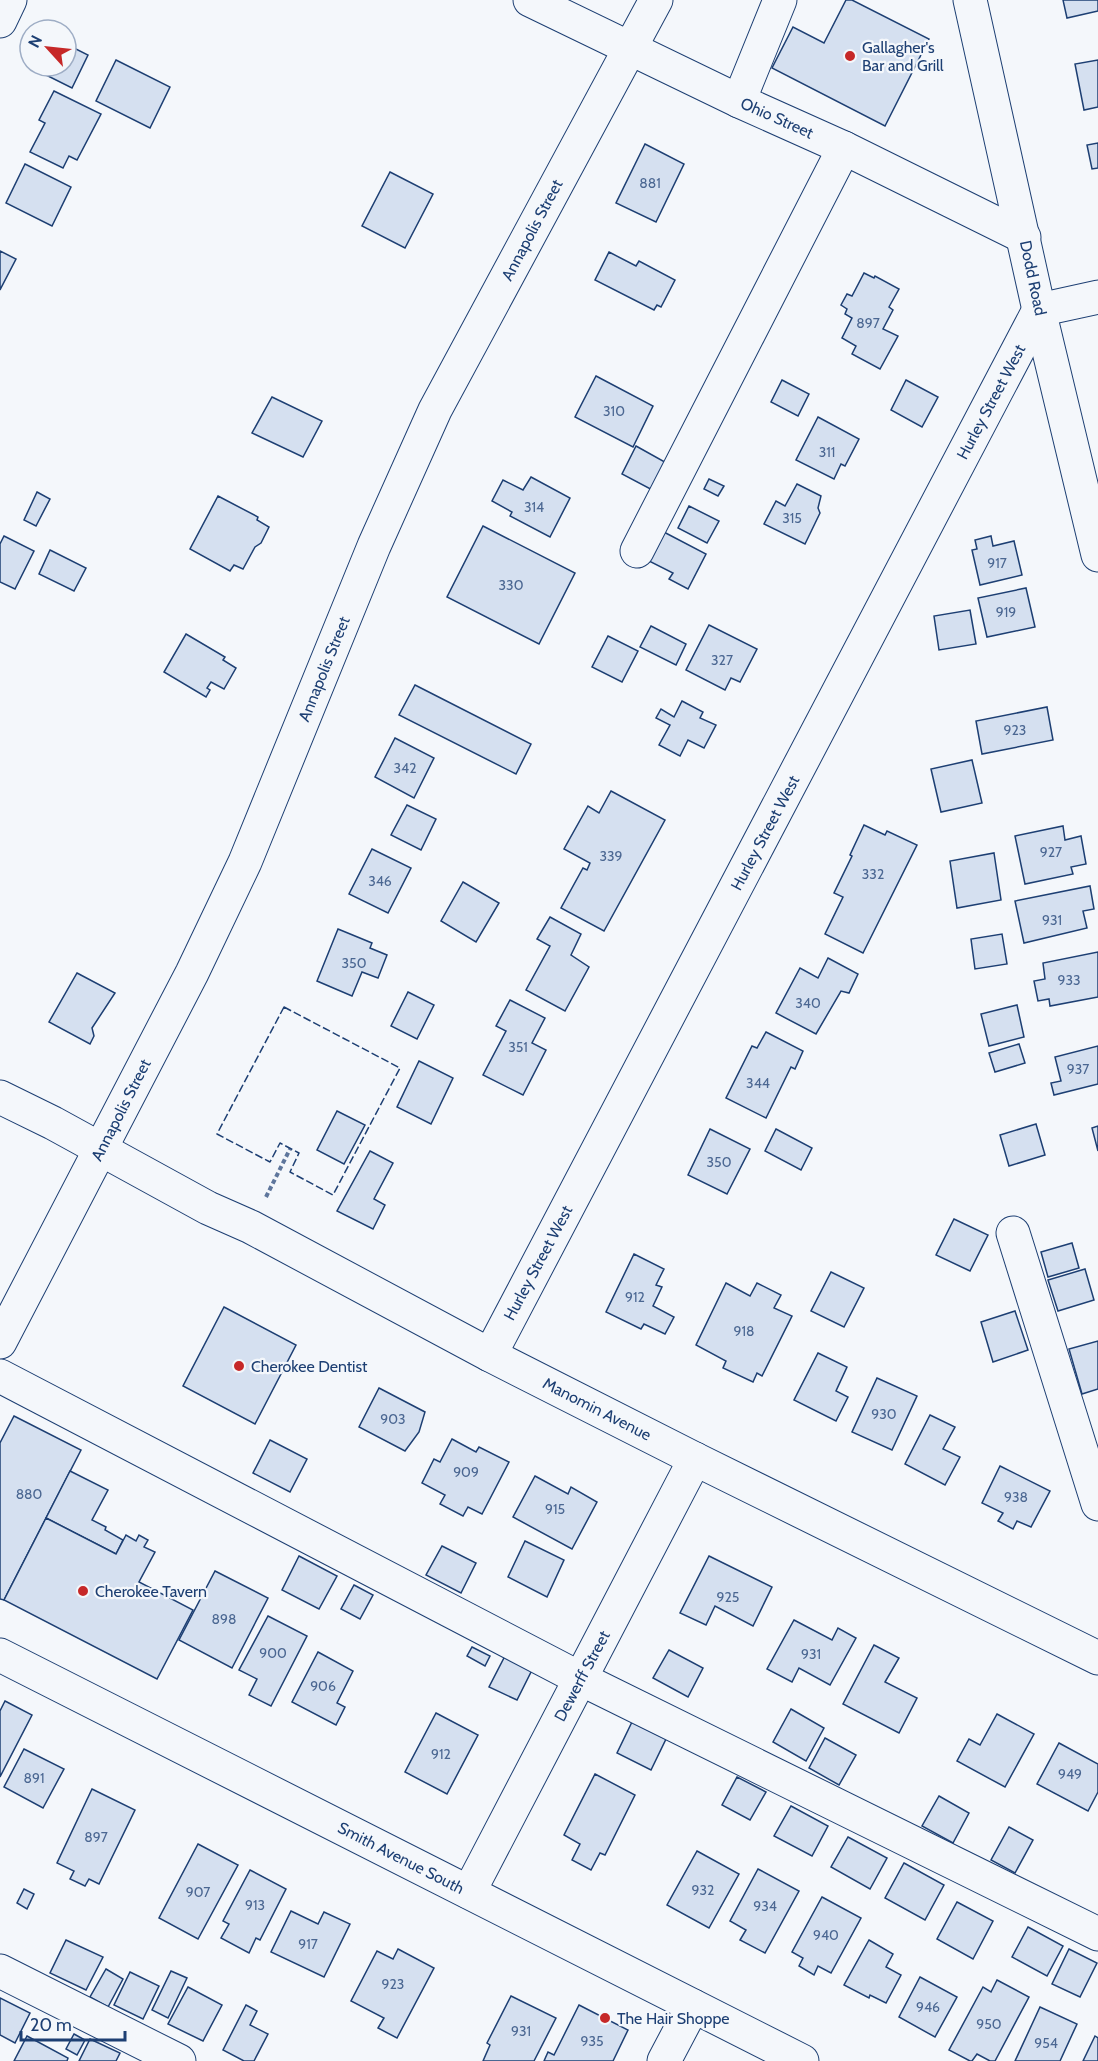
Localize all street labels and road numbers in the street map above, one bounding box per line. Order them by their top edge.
street label: Ohio Street [738,93,817,143]
street label: Annapolis Street [497,176,567,284]
street label: Dodd Road [1016,239,1050,317]
street label: Hurley Street West [953,341,1030,463]
street label: Annapolis Street [294,613,354,724]
street label: Hurley Street West [727,772,804,894]
street label: Annapolis Street [87,1055,155,1164]
street label: Hurley Street West [500,1202,577,1324]
street label: Manomin Avenue [540,1374,654,1444]
street label: Dewerff Street [550,1627,614,1725]
street label: Smith Avenue South [335,1818,467,1898]

